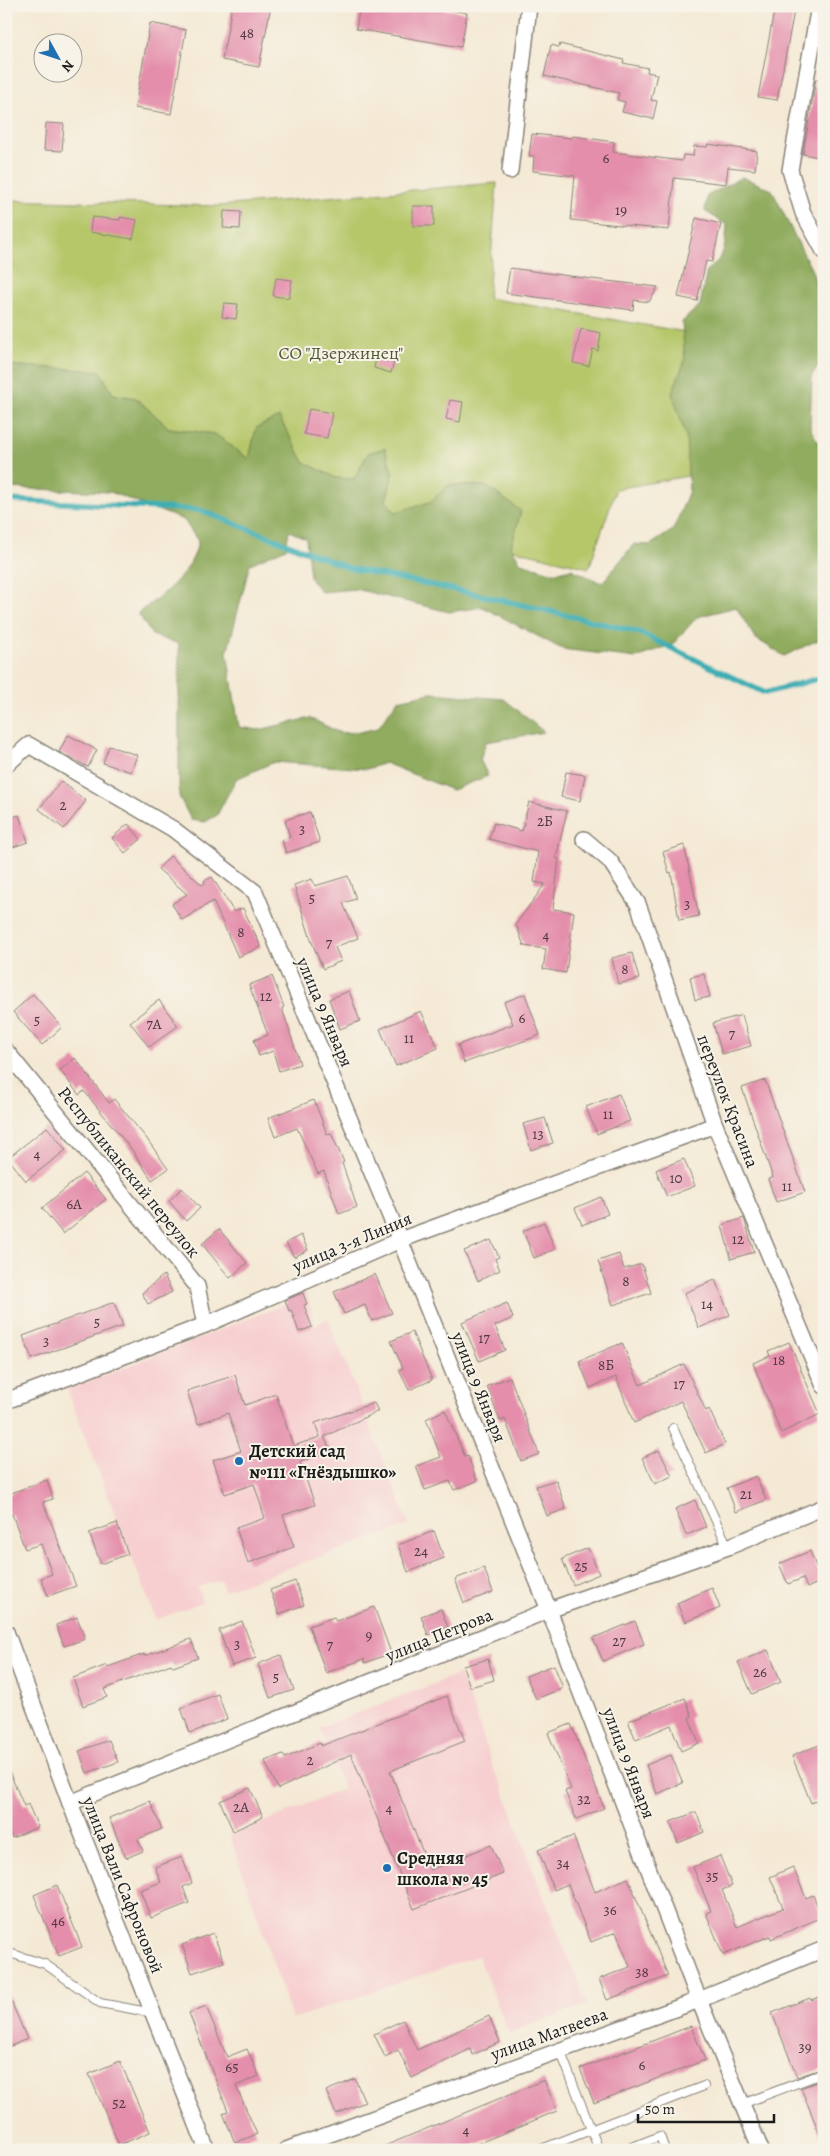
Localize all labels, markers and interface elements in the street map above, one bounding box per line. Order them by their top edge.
house number: 48 [240,23,254,43]
north arrow [32,32,82,82]
text: N [57,56,78,76]
house number: 6 [603,148,610,168]
house number: 19 [615,200,627,220]
park label: СО "Дзержинец" [279,341,403,365]
house number: 2 [59,795,67,815]
house number: 2Б [537,811,553,831]
house number: 3 [299,819,305,839]
house number: 5 [309,888,315,908]
house number: 3 [684,894,690,914]
house number: 8 [237,922,245,942]
house number: 4 [543,925,550,945]
house number: 7 [326,933,333,953]
street label: улица 9 Января [291,952,359,1071]
house number: 8 [621,959,629,979]
house number: 12 [260,986,272,1006]
house number: 6 [519,1008,526,1028]
house number: 5 [34,1010,40,1030]
house number: 7А [146,1014,162,1034]
house number: 7 [729,1024,736,1044]
house number: 11 [404,1028,414,1048]
street label: переулок Красина [691,1031,765,1172]
street label: Республиканский переулок [52,1081,206,1263]
house number: 11 [603,1104,613,1124]
house number: 13 [532,1124,544,1144]
house number: 4 [34,1144,41,1164]
house number: 10 [669,1168,683,1188]
house number: 11 [782,1176,792,1196]
house number: 6А [66,1194,82,1214]
street label: улица 3-я Линия [288,1206,415,1278]
house number: 12 [732,1229,744,1249]
house number: 8 [622,1271,630,1291]
house number: 14 [701,1294,713,1314]
house number: 5 [94,1312,100,1332]
street label: улица 9 Января [446,1327,512,1446]
house number: 17 [478,1328,490,1348]
house number: 3 [43,1331,49,1351]
house number: 18 [773,1350,785,1370]
house number: 8Б [598,1355,614,1375]
house number: 17 [673,1374,685,1394]
place label: Детский сад №111 «Гнёздышко» [249,1439,396,1484]
marker: Детский сад №111 «Гнёздышко» [233,1455,245,1467]
house number: 21 [740,1484,752,1504]
house number: 24 [414,1541,428,1561]
house number: 25 [574,1556,588,1576]
street label: улица Петрова [381,1602,497,1668]
house number: 9 [366,1625,373,1645]
house number: 27 [612,1631,626,1651]
house number: 3 [234,1634,240,1654]
house number: 7 [327,1635,334,1655]
house number: 26 [753,1662,767,1682]
house number: 5 [273,1667,279,1687]
street label: улица 9 Января [596,1703,661,1822]
house number: 2 [306,1750,314,1770]
house number: 32 [577,1789,591,1809]
street label: улица Вали Сафроновой [76,1792,169,1977]
house number: 2А [233,1797,249,1817]
house number: 4 [386,1798,393,1818]
place label: Средняя школа № 45 [397,1846,489,1891]
house number: 34 [556,1853,570,1873]
marker: Средняя школа № 45 [381,1862,393,1874]
house number: 35 [706,1866,718,1886]
house number: 36 [603,1900,617,1920]
house number: 46 [51,1911,65,1931]
house number: 38 [635,1962,649,1982]
street label: улица Матвеева [486,2002,611,2067]
house number: 39 [798,2037,812,2057]
house number: 6 [639,2055,646,2075]
house number: 65 [225,2057,239,2077]
scale bar [638,2091,774,2123]
house number: 52 [112,2093,126,2113]
text: 50 m [645,2099,675,2119]
house number: 4 [463,2120,470,2140]

